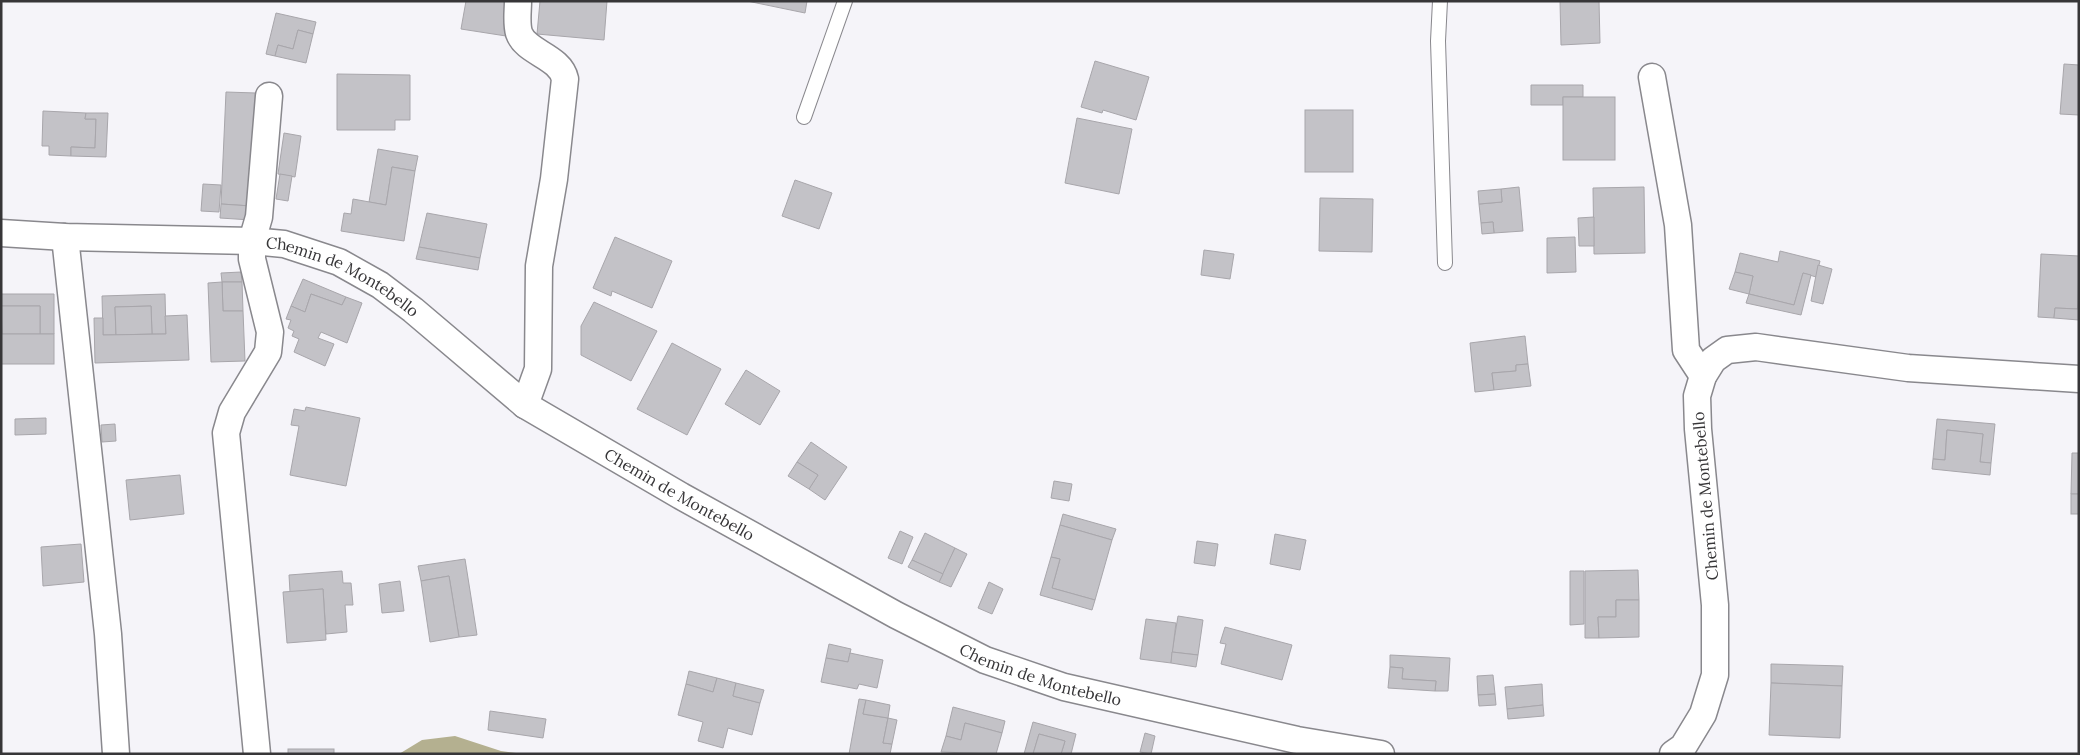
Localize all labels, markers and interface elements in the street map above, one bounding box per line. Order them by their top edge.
street label: Chemin de Montebello [265,232,423,321]
street label: Chemin de Montebello [1688,411,1722,581]
street label: Chemin de Montebello [601,444,758,545]
street label: Chemin de Montebello [956,639,1123,710]

